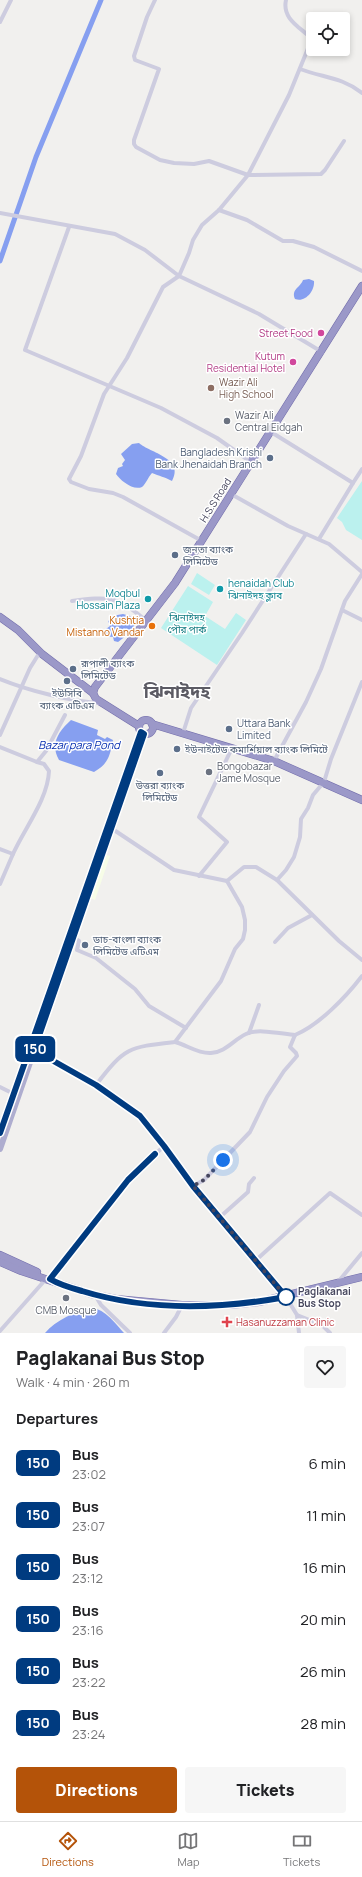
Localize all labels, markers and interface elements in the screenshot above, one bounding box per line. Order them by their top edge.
map controls [306,12,350,56]
button: locate [306,12,350,56]
place label: Street Food [259,326,313,340]
marker: Street Food [316,328,326,338]
place label: Kutum Residential Hotel [207,349,285,375]
marker: Kutum Residential Hotel [288,357,298,367]
place label: Wazir Ali High School [219,375,274,401]
marker: Wazir Ali High School [206,383,216,393]
place label: Wazir Ali Central Eidgah [235,408,303,434]
marker: Wazir Ali Central Eidgah [222,416,232,426]
place label: Bangladesh Krishi Bank Jhenaidah Branch [155,445,262,471]
marker: Bangladesh Krishi Bank Jhenaidah Branch [265,453,275,463]
street label: H.S.S Road [196,475,234,525]
place label: জনতা ব্যাংক লিমিটেড [182,542,234,568]
marker: জনতা ব্যাংক লিমিটেড [170,550,180,560]
place label: henaidah Club ঝিনাইদহ ক্লাব [227,576,294,602]
marker: henaidah Club ঝিনাইদহ ক্লাব [215,584,225,594]
place label: Moqbul Hossain Plaza [76,586,140,612]
marker: Moqbul Hossain Plaza [143,594,153,604]
park label: ঝিনাইদহ পৌর পার্ক [168,610,207,636]
place label: Kushtia Mistanno Vandar [67,613,144,639]
marker: Kushtia Mistanno Vandar [147,621,157,631]
place label: রূপালী ব্যাংক লিমিটেড [80,656,135,682]
marker: রূপালী ব্যাংক লিমিটেড [68,664,78,674]
marker: ইউসিবি ব্যাংক এটিএম [62,676,72,686]
district label: ঝিনাইদহ [143,679,211,703]
place label: ইউসিবি ব্যাংক এটিএম [39,686,95,712]
place label: Uttara Bank Limited [237,716,292,742]
marker: Uttara Bank Limited [224,724,234,734]
water label: Bazar para Pond [38,737,121,752]
place label: ইউনাইটেড কমার্শিয়াল ব্যাংক লিমিটে [184,742,328,756]
marker: ইউনাইটেড কমার্শিয়াল ব্যাংক লিমিটে [172,744,182,754]
place label: Bongobazar Jame Mosque [217,759,281,785]
marker: Bongobazar Jame Mosque [204,767,214,777]
marker: উত্তরা ব্যাংক লিমিটেড [155,768,165,778]
place label: উত্তরা ব্যাংক লিমিটেড [135,778,185,804]
place label: ডাচ-বাংলা ব্যাংক লিমিটেড এটিএম [92,932,162,958]
marker: ডাচ-বাংলা ব্যাংক লিমিটেড এটিএম [80,940,90,950]
line badge: 150 [12,1036,58,1062]
text: 150 [23,1039,47,1058]
your location [213,1150,233,1170]
place label: Paglakanai Bus Stop [298,1284,351,1310]
marker: Paglakanai Bus Stop [277,1288,295,1306]
marker: CMB Mosque [61,1293,71,1303]
place label: CMB Mosque [36,1303,97,1317]
place label: Hasanuzzaman Clinic [236,1315,335,1329]
marker: Hasanuzzaman Clinic [221,1316,233,1328]
text: Paglakanai Bus Stop [16,1345,205,1371]
button: heart [304,1346,346,1388]
text: Walk · 4 min · 260 m [16,1373,130,1391]
text: Departures [16,1408,98,1429]
text: Bus [72,1444,99,1465]
text: 150 [26,1453,50,1472]
text: 6 min [309,1453,346,1474]
text: 23:02 [72,1465,106,1483]
text: Bus [72,1496,99,1517]
text: 150 [26,1505,50,1524]
text: 11 min [306,1505,346,1526]
text: 23:07 [72,1517,105,1535]
text: Bus [72,1548,99,1569]
text: 150 [26,1557,50,1576]
text: 16 min [303,1557,346,1578]
text: 23:12 [72,1569,103,1587]
text: Bus [72,1600,99,1621]
text: 150 [26,1609,50,1628]
text: 20 min [300,1609,346,1630]
text: 23:16 [72,1621,104,1639]
text: Bus [72,1652,99,1673]
text: 150 [26,1661,50,1680]
text: 26 min [300,1661,346,1682]
text: 23:22 [72,1673,105,1691]
text: Bus [72,1704,99,1725]
text: 150 [26,1713,50,1732]
text: 28 min [301,1713,346,1734]
text: 23:24 [72,1725,105,1743]
button: Directions [16,1767,177,1813]
button: Tickets [185,1767,346,1813]
tab: Directions [42,1830,94,1869]
tab: Map [177,1830,199,1869]
tab: Tickets [283,1830,320,1869]

